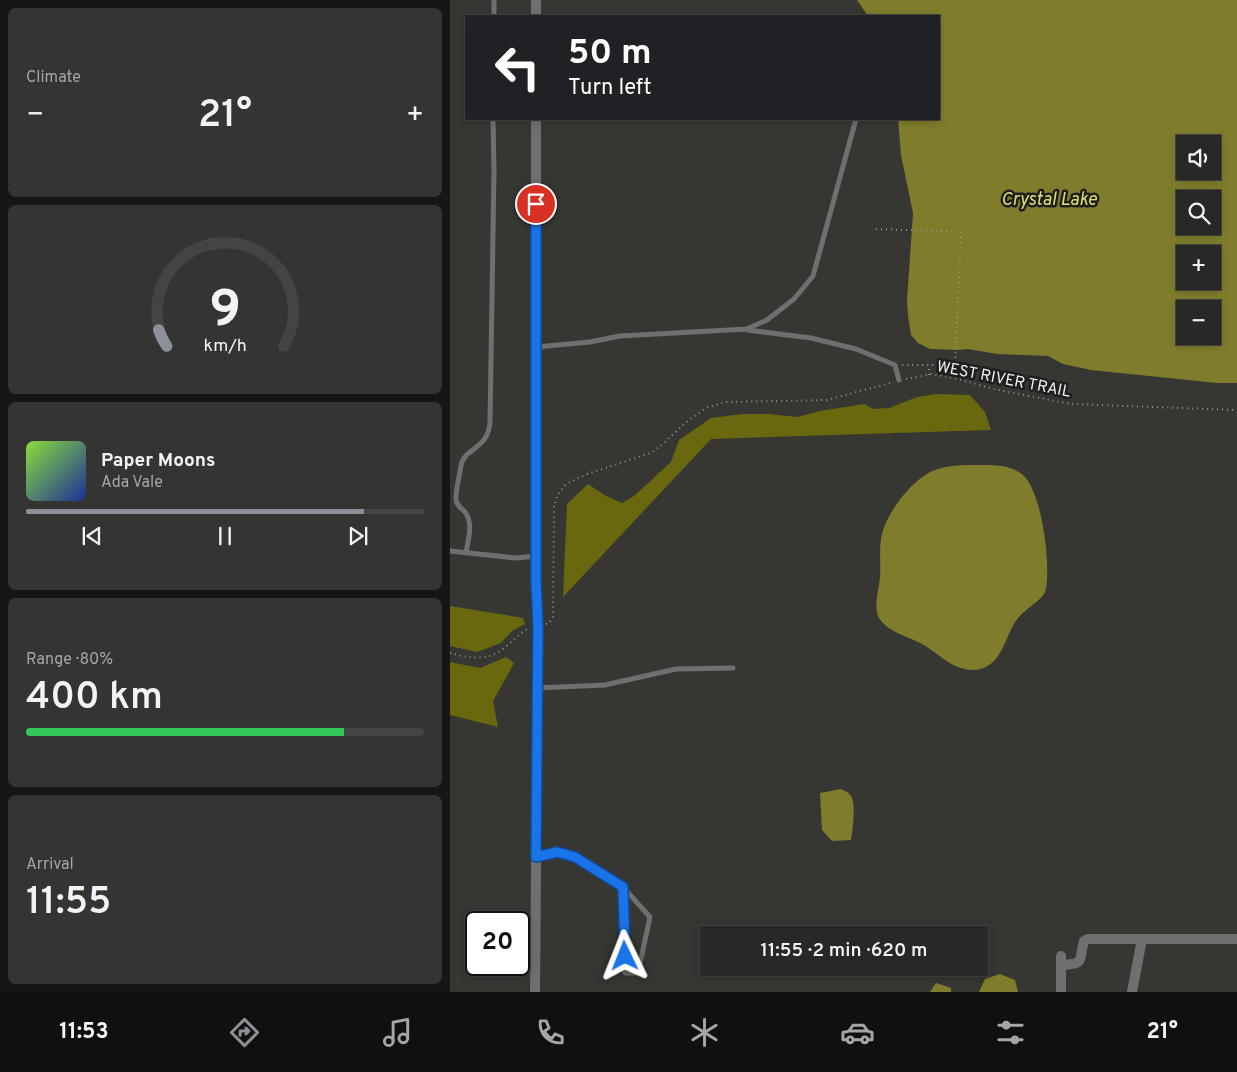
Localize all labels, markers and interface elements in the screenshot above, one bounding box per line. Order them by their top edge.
text: 50 m [568,32,652,76]
icon: left [485,35,550,100]
text: Climate [26,68,81,88]
text: Turn left [568,75,651,102]
text: 21° [198,92,252,141]
text: − [26,98,44,134]
text: + [406,98,424,134]
map controls [1176,135,1221,345]
button: sound [1176,135,1221,180]
pin [515,183,557,225]
water label: Crystal Lake [1001,189,1098,212]
icon: arrive [522,190,550,218]
button: search [1176,190,1221,235]
button: + [1176,245,1221,290]
text: 9 [209,279,241,345]
button: − [1176,300,1221,345]
text: km/h [203,335,247,358]
street label: WEST RIVER TRAIL [935,357,1072,403]
text: Paper Moons [101,449,215,473]
text: Ada Vale [101,473,163,493]
icon: previous [78,522,106,550]
icon: pause [211,522,239,550]
icon: next [344,522,372,550]
text: Range · 80% [26,650,113,670]
text: 400 km [26,674,163,723]
text: Arrival [26,855,74,875]
text: 11:55 [26,879,111,928]
speed limit sign: 20 [465,911,530,976]
position arrow [598,929,650,981]
text: 11:55 · 2 min · 620 m [761,939,927,963]
icon: directions [227,1015,262,1050]
icon: music [380,1015,415,1050]
icon: phone [533,1015,568,1050]
icon: climate [687,1015,722,1050]
icon: car [840,1015,875,1050]
icon: filters [993,1015,1028,1050]
text: 11:53 [59,1019,109,1046]
text: 21° [1146,1019,1178,1046]

